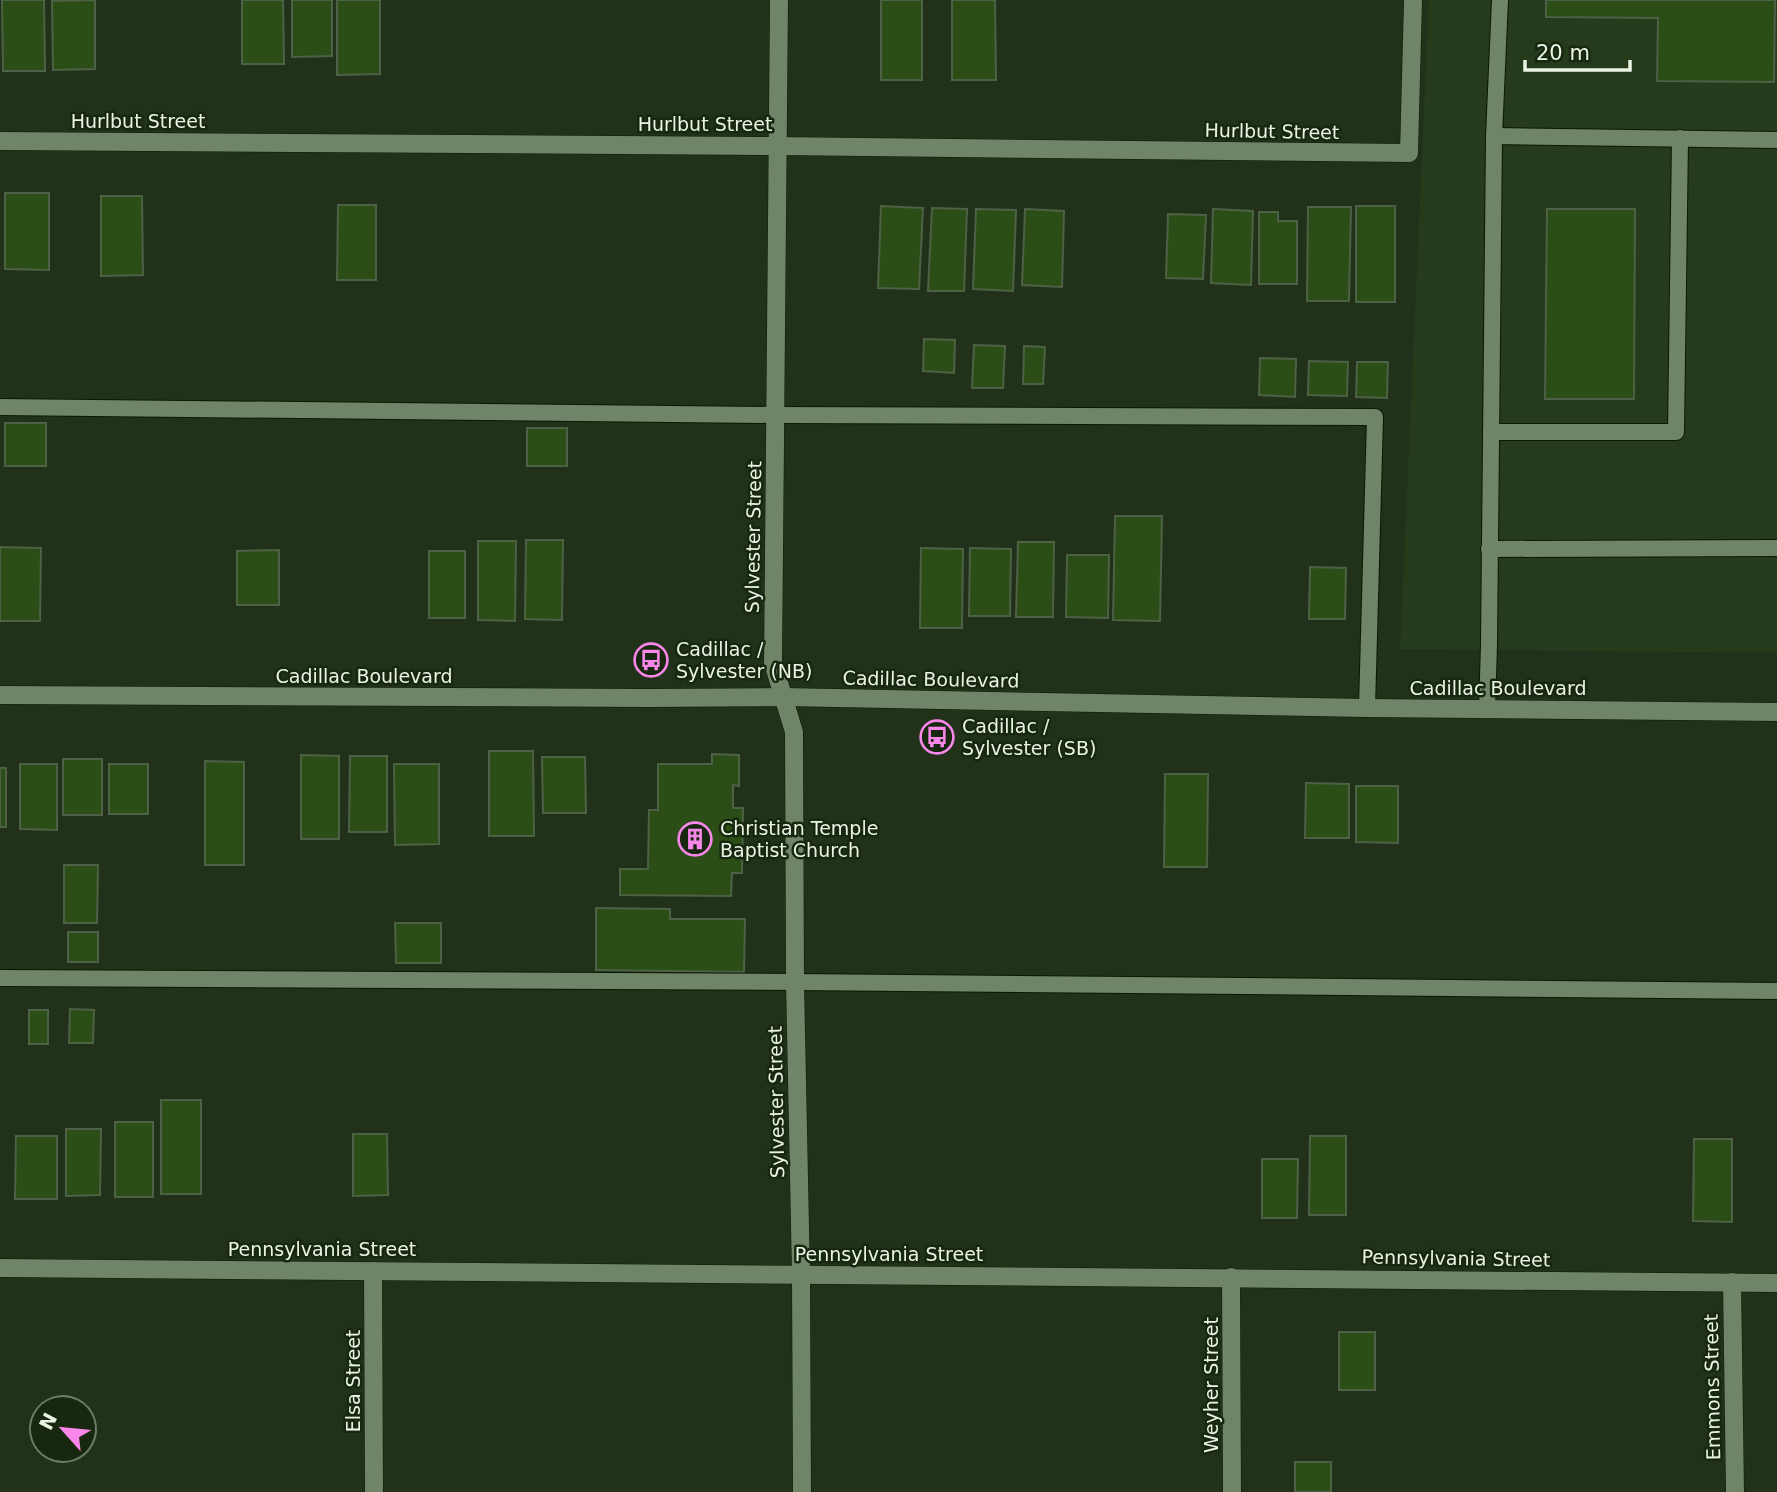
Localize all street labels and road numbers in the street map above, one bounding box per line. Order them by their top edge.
street label: Hurlbut Street [71,110,205,132]
street label: Hurlbut Street [638,113,772,135]
street label: Hurlbut Street [1204,119,1340,143]
street label: Sylvester Street [741,461,765,613]
street label: Cadillac Boulevard [275,665,453,687]
street label: Cadillac Boulevard [842,666,1020,692]
street label: Cadillac Boulevard [1409,677,1587,699]
street label: Sylvester Street [764,1026,788,1178]
street label: Pennsylvania Street [228,1238,416,1260]
street label: Pennsylvania Street [795,1243,983,1265]
street label: Pennsylvania Street [1362,1245,1550,1271]
street label: Emmons Street [1700,1314,1724,1460]
street label: Weyher Street [1200,1317,1222,1453]
street label: Elsa Street [342,1330,364,1432]

